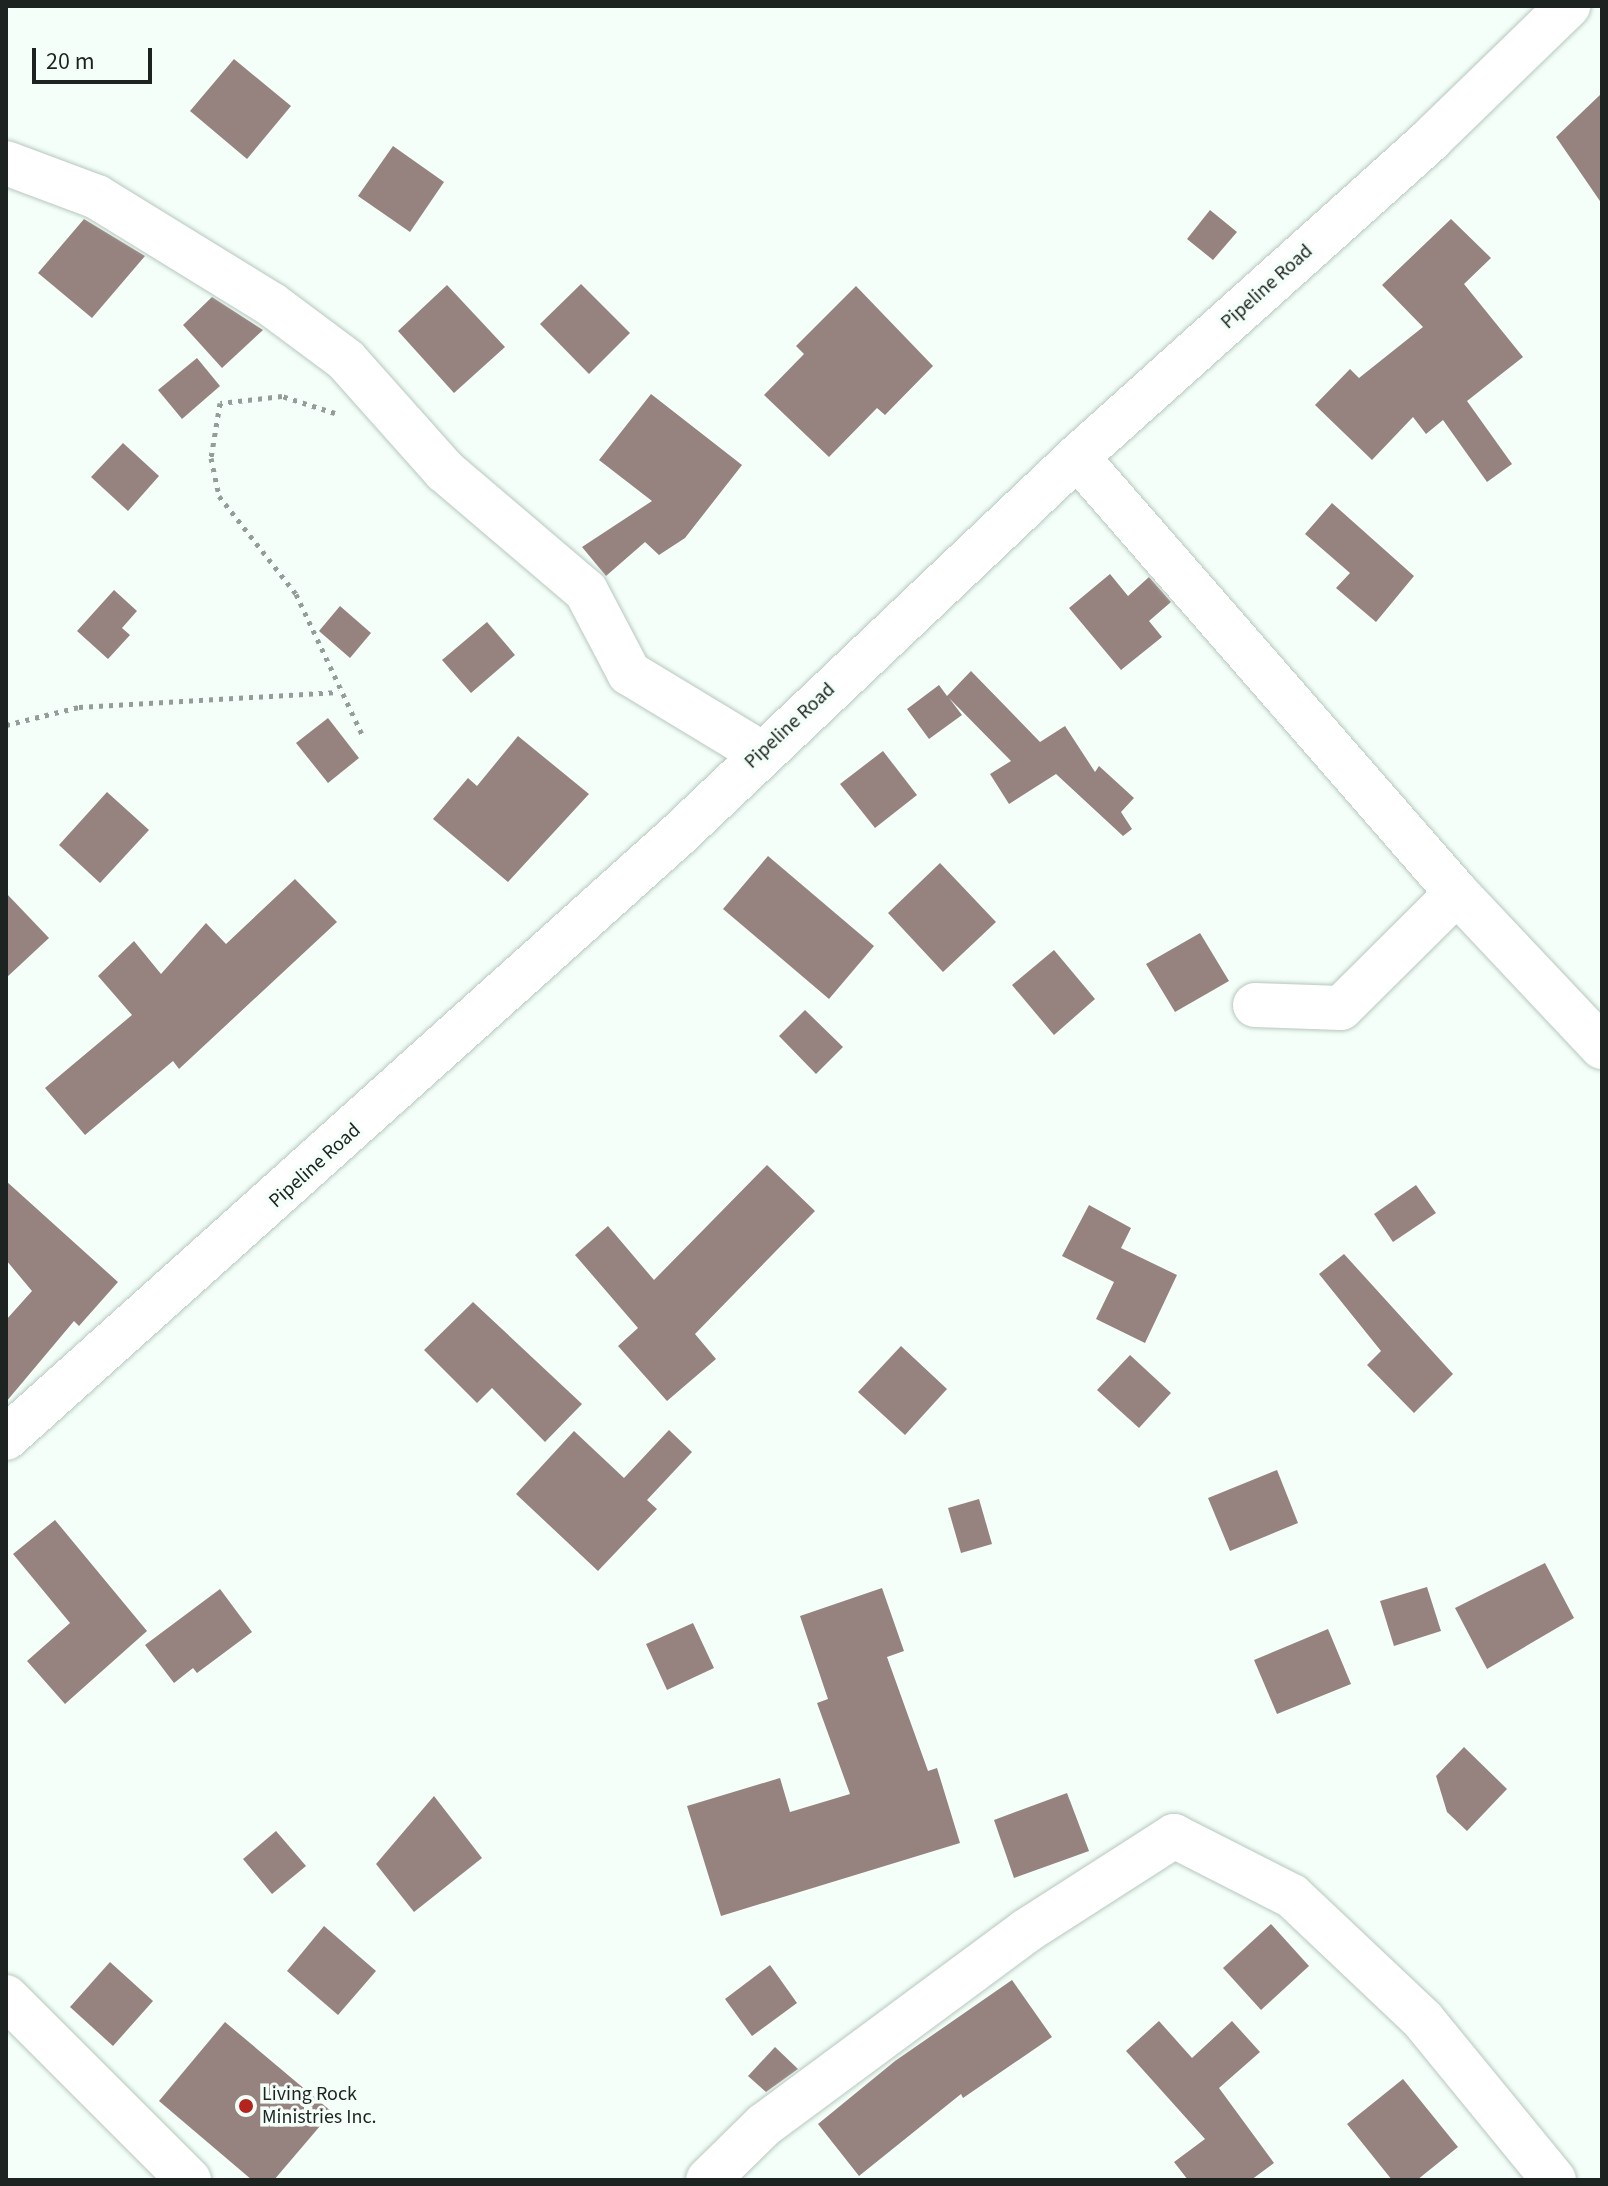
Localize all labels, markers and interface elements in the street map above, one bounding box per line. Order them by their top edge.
scale bar [36,32,156,82]
text: 20 m [46,44,95,79]
street label: Pipeline Road [1216,240,1318,334]
street label: Pipeline Road [740,678,840,774]
street label: Pipeline Road [264,1119,366,1213]
place label: Living Rock Ministries Inc. [262,2082,377,2129]
marker: Living Rock Ministries Inc. [237,2097,255,2115]

